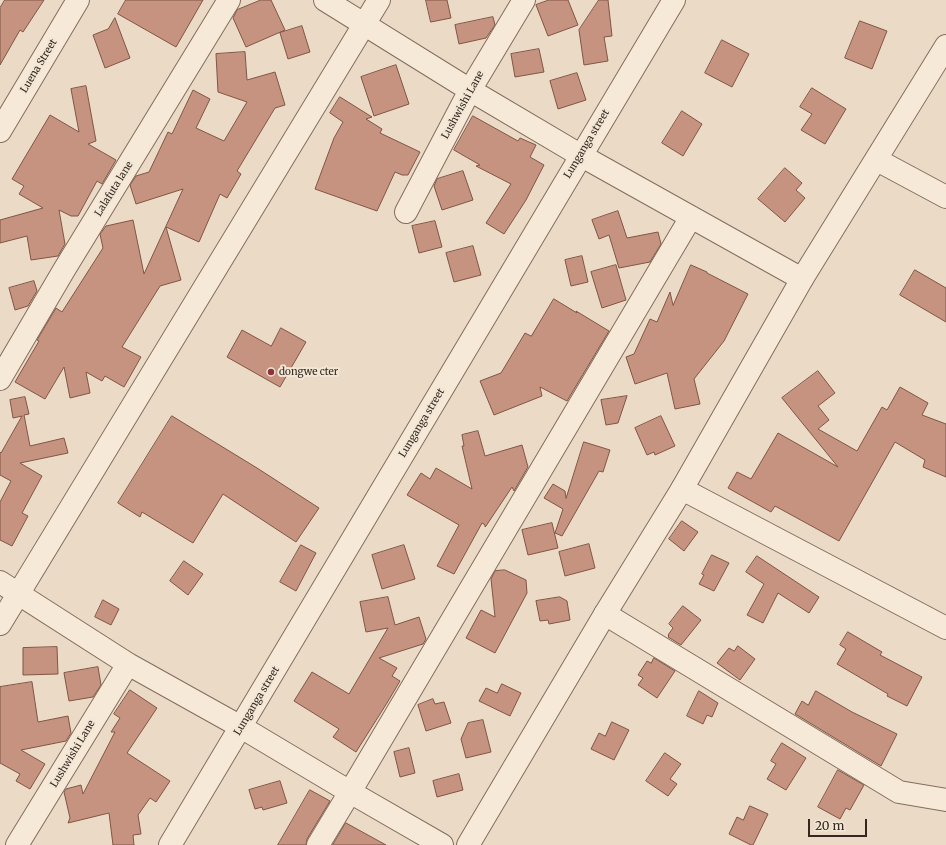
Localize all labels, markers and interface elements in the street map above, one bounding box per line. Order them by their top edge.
street label: Luena Street [18,37,60,95]
street label: Lushwishi Lane [439,69,487,141]
street label: Lunganga street [562,107,612,181]
street label: Lalafuta lane [92,159,136,219]
place label: dongwe cter [279,366,338,378]
marker: dongwe cter [266,367,276,377]
street label: Lunganga street [397,386,447,460]
street label: Lunganga street [232,664,282,738]
street label: Lushwishi Lane [48,718,98,790]
scale bar [810,811,869,837]
text: 20 m [815,818,844,833]

